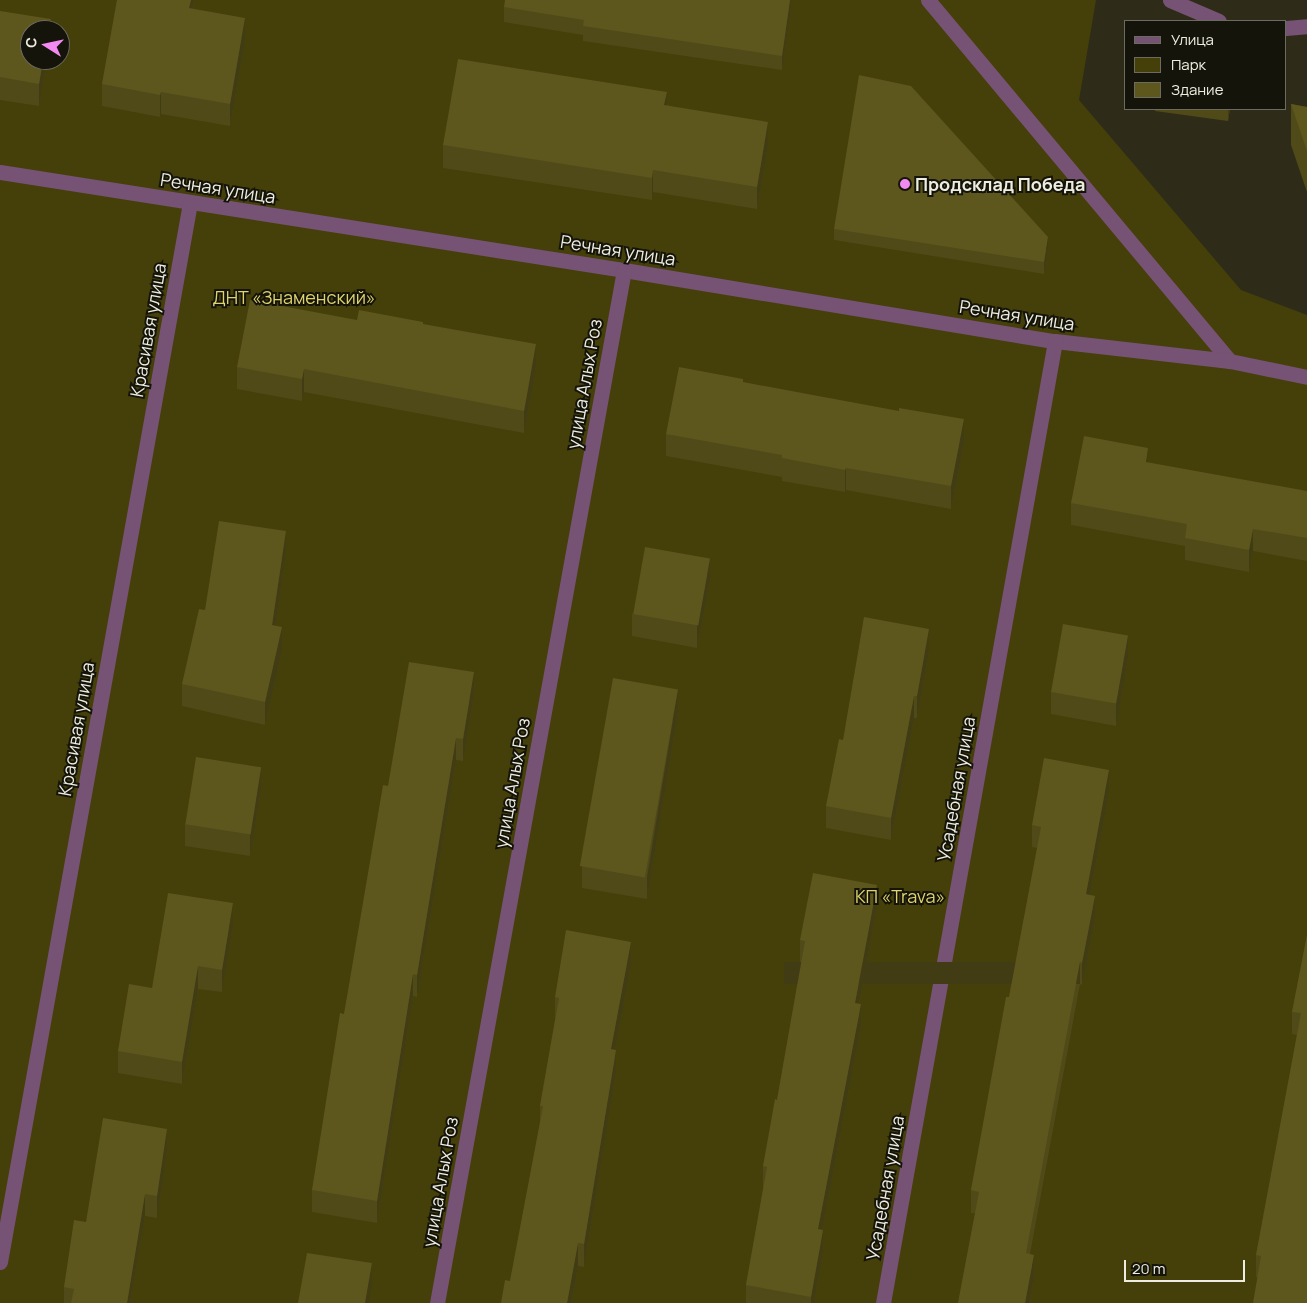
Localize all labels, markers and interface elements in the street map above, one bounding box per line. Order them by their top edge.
north arrow [20,20,70,70]
legend [1124,20,1287,110]
text: Улица [1171,29,1214,50]
text: С [20,36,41,49]
text: Парк [1171,54,1206,75]
text: Здание [1171,79,1223,100]
street label: Речная улица [159,168,277,208]
place label: Продсклад Победа [915,173,1085,195]
marker: Продсклад Победа [899,178,911,190]
street label: Речная улица [559,230,677,270]
street label: Красивая улица [126,261,170,399]
park label: ДНТ «Знаменский» [212,286,376,308]
street label: Речная улица [958,295,1076,335]
street label: улица Алых Роз [562,317,606,451]
street label: Красивая улица [54,660,98,798]
street label: Усадебная улица [933,715,979,863]
street label: улица Алых Роз [490,716,534,850]
park label: КП «Trava» [855,885,945,907]
street label: Усадебная улица [862,1114,908,1262]
street label: улица Алых Роз [418,1115,462,1249]
scale bar [1127,1250,1248,1282]
text: 20 m [1132,1258,1165,1279]

